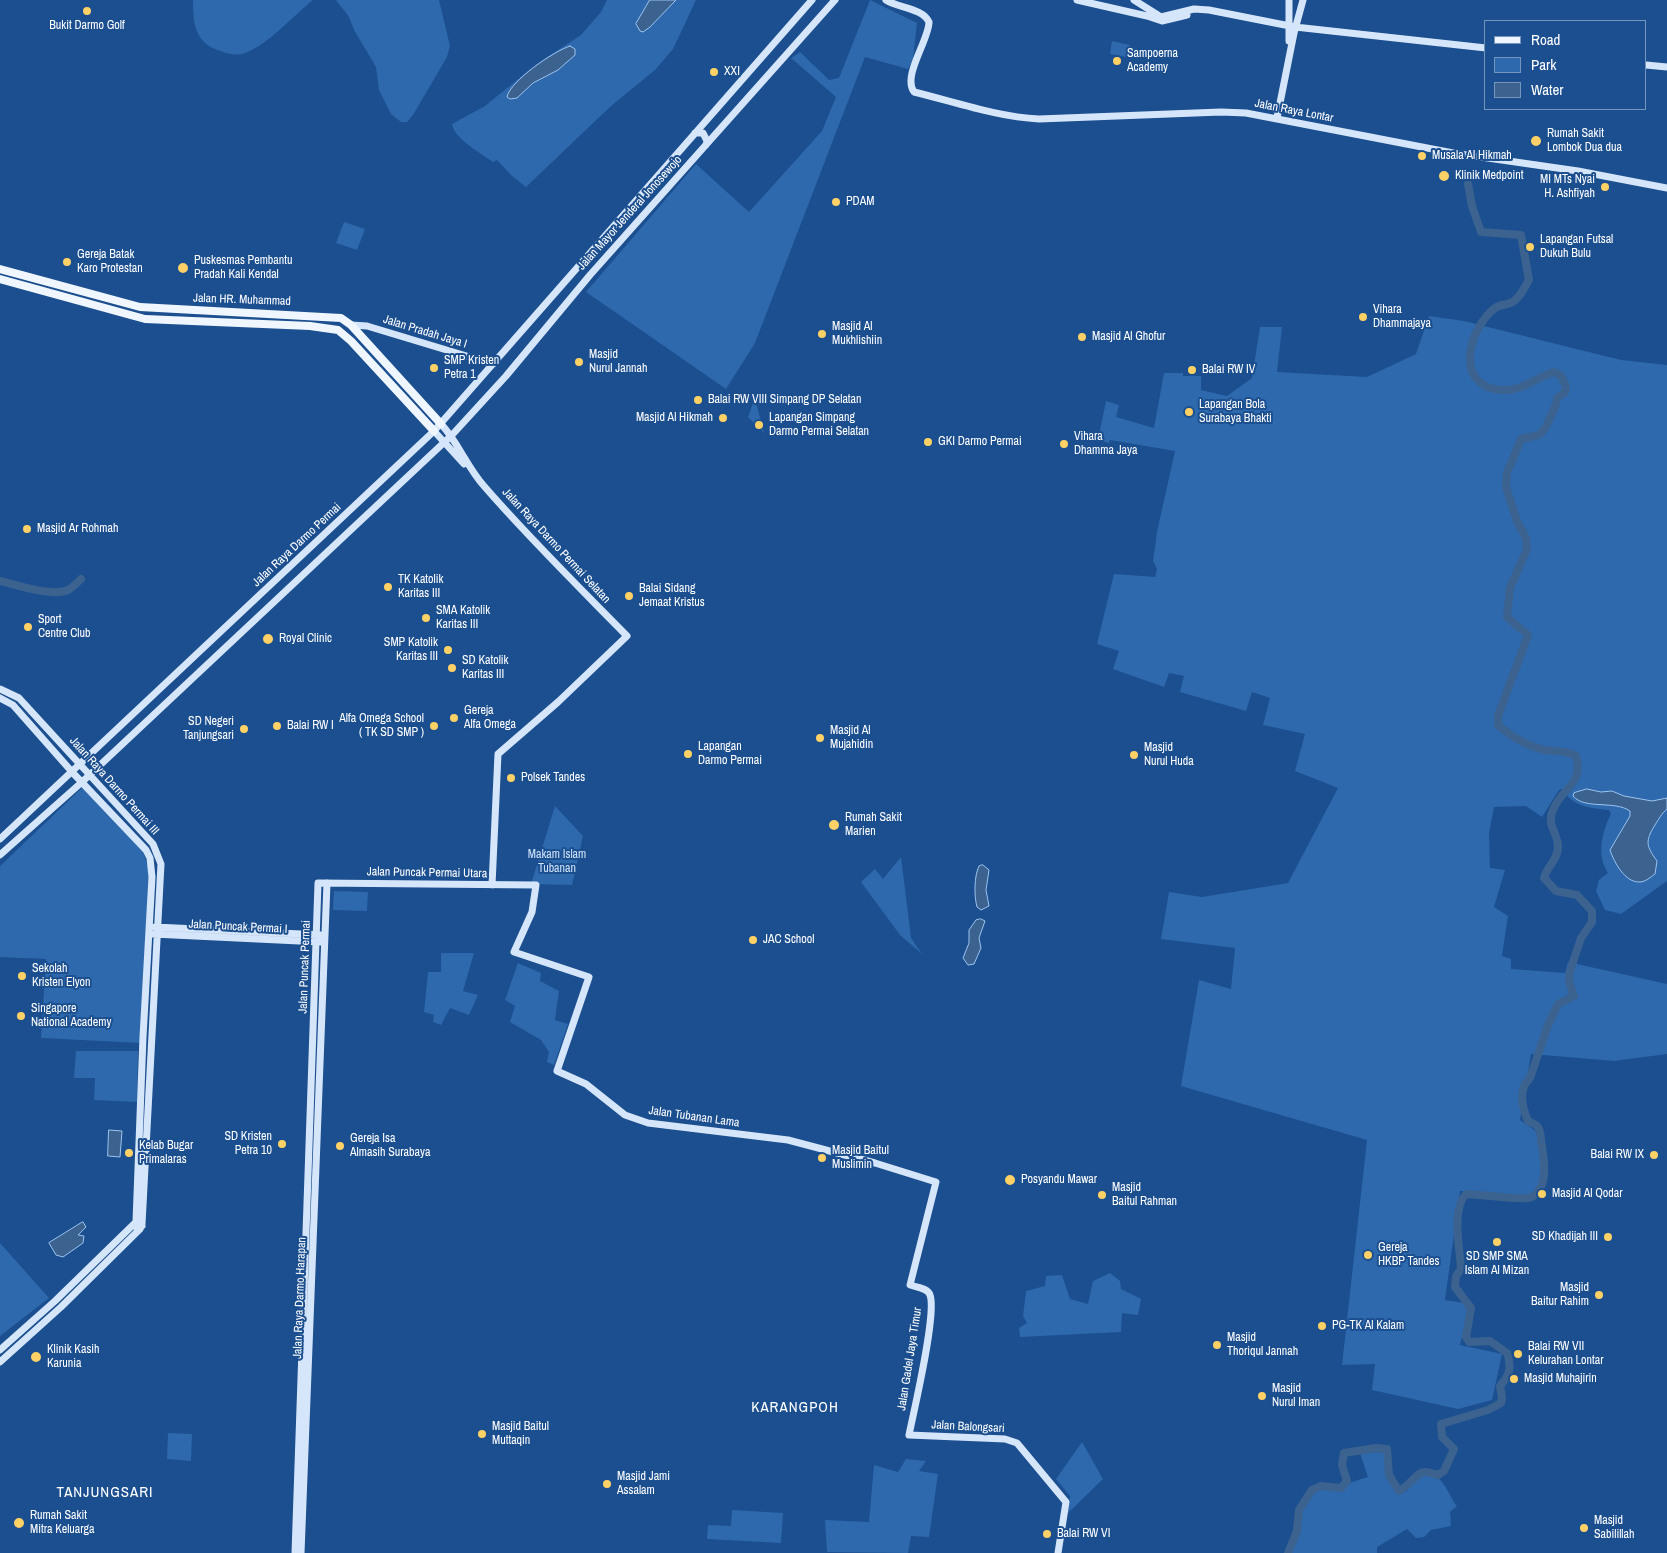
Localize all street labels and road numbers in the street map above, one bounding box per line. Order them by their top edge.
street label: Jalan Raya Lontar [1253,96,1335,126]
street label: Jalan Mayor Jenderal Jonosewojo [575,153,685,273]
street label: Jalan HR. Muhammad [193,291,291,309]
street label: Jalan Pradah Jaya I [381,312,469,352]
street label: Jalan Raya Darmo Permai Selatan [499,485,613,607]
street label: Jalan Raya Darmo Permai [250,500,344,590]
street label: Jalan Raya Darmo Permai III [66,734,162,838]
street label: Jalan Puncak Permai Utara [367,865,487,881]
street label: Jalan Puncak Permai I [188,917,288,937]
street label: Jalan Puncak Permai [296,920,314,1014]
street label: Jalan Tubanan Lama [648,1103,740,1131]
street label: Jalan Raya Darmo Harapan [291,1237,309,1359]
street label: Jalan Gadel Jaya Timur [895,1306,925,1412]
street label: Jalan Balongsari [931,1418,1005,1436]

